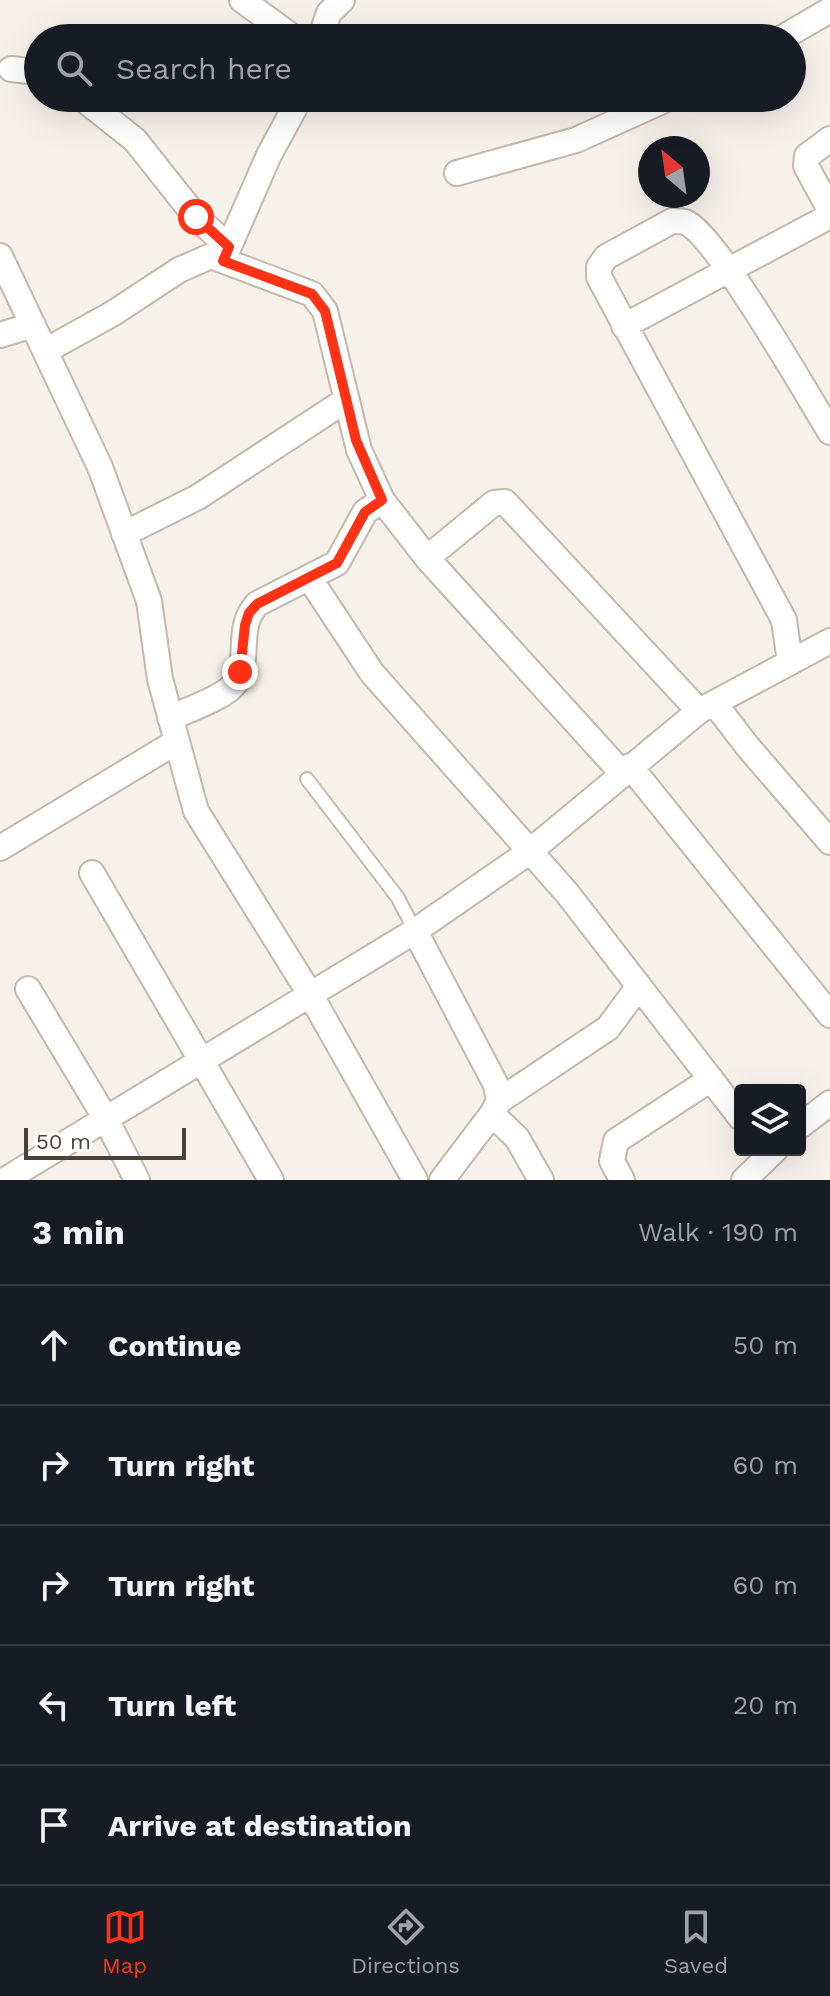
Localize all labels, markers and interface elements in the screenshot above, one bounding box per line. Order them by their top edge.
search box [24,24,806,112]
icon: search [52,46,96,90]
text: Search here [116,51,292,86]
north arrow [638,136,710,208]
route start [178,199,214,235]
route end [222,654,258,690]
map controls [734,1084,806,1156]
button: layers [734,1084,806,1156]
scale bar [24,1124,186,1160]
text: 50 m [36,1129,91,1154]
text: 3 min [32,1212,125,1252]
text: Walk · 190 m [638,1217,798,1247]
icon: ahead [32,1323,76,1367]
text: Continue [108,1328,241,1363]
text: 50 m [733,1330,798,1360]
icon: right [32,1443,76,1487]
text: Turn right [108,1448,254,1483]
text: 60 m [732,1450,798,1480]
icon: right [32,1563,76,1607]
text: Turn right [108,1568,254,1603]
text: 60 m [732,1570,798,1600]
icon: left [32,1683,76,1727]
text: Turn left [108,1688,236,1723]
text: 20 m [733,1690,798,1720]
icon: arrive [32,1803,76,1847]
text: Arrive at destination [108,1808,412,1843]
tab: Map [102,1905,147,1978]
tab: Directions [351,1905,460,1978]
tab: Saved [664,1905,728,1978]

